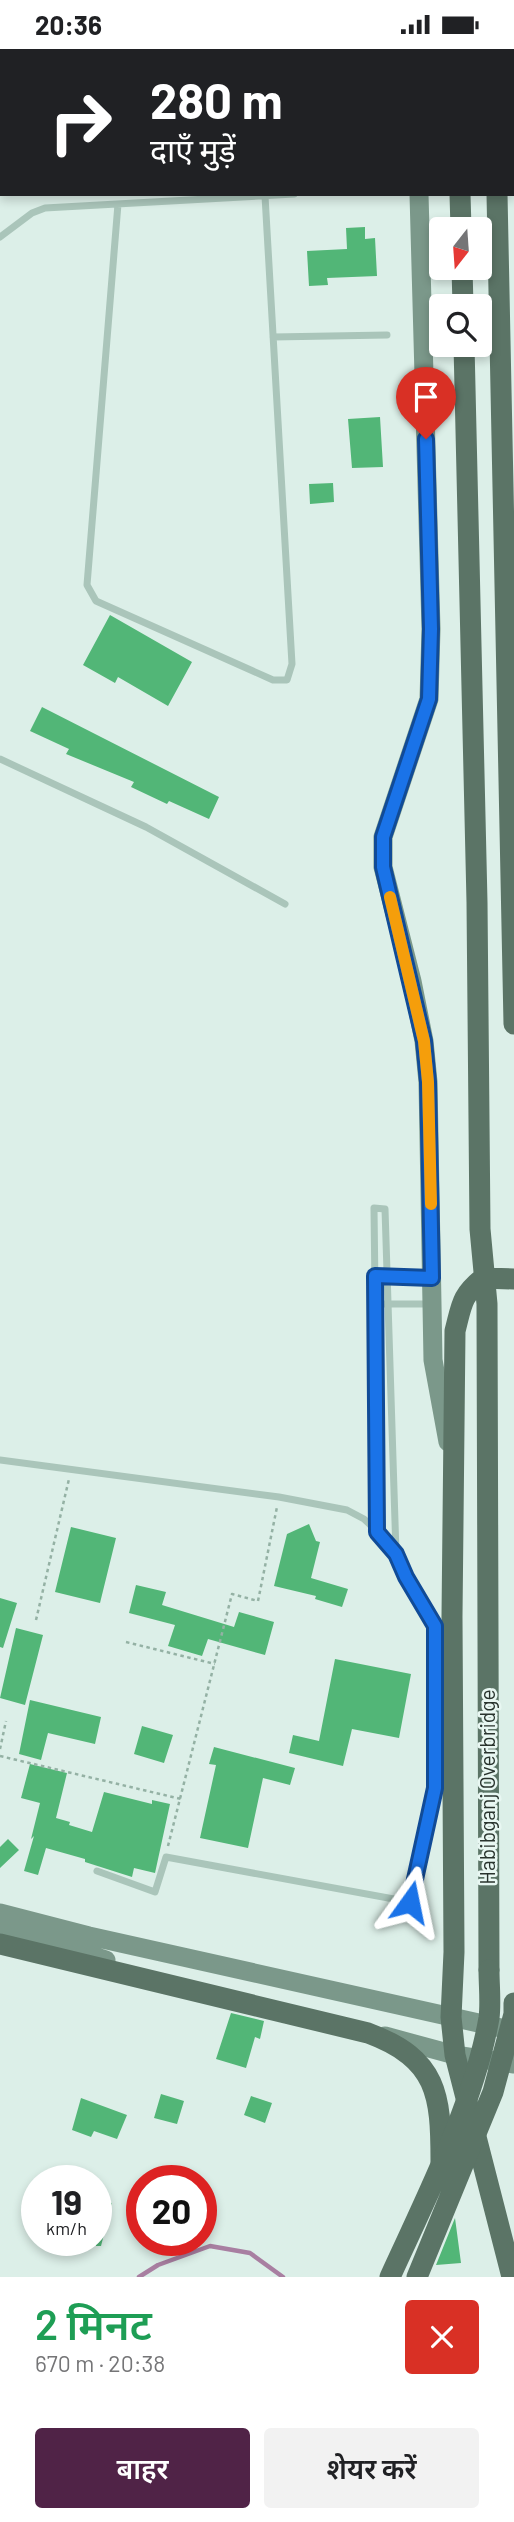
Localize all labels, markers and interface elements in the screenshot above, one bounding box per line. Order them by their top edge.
text: 20:36 [35,9,102,40]
text: 280 m [150,70,283,129]
icon: right [35,77,126,168]
text: दाएँ मुड़ें [150,130,236,168]
north arrow [429,217,492,280]
map controls [429,217,492,357]
button: search [429,294,492,357]
pin [396,367,456,439]
icon: arrive [407,378,445,416]
street label: Habibganj Overbridge [474,1689,499,1885]
position arrow [373,1865,447,1939]
speed limit sign: 20 [126,2165,217,2256]
text: 19 [51,2180,82,2222]
text: km/h [46,2217,87,2239]
text: 2 मिनट [35,2298,152,2348]
button: close [405,2300,479,2374]
text: 670 m · 20:38 [35,2349,165,2377]
button: बाहर [35,2428,250,2508]
button: शेयर करें [264,2428,479,2508]

